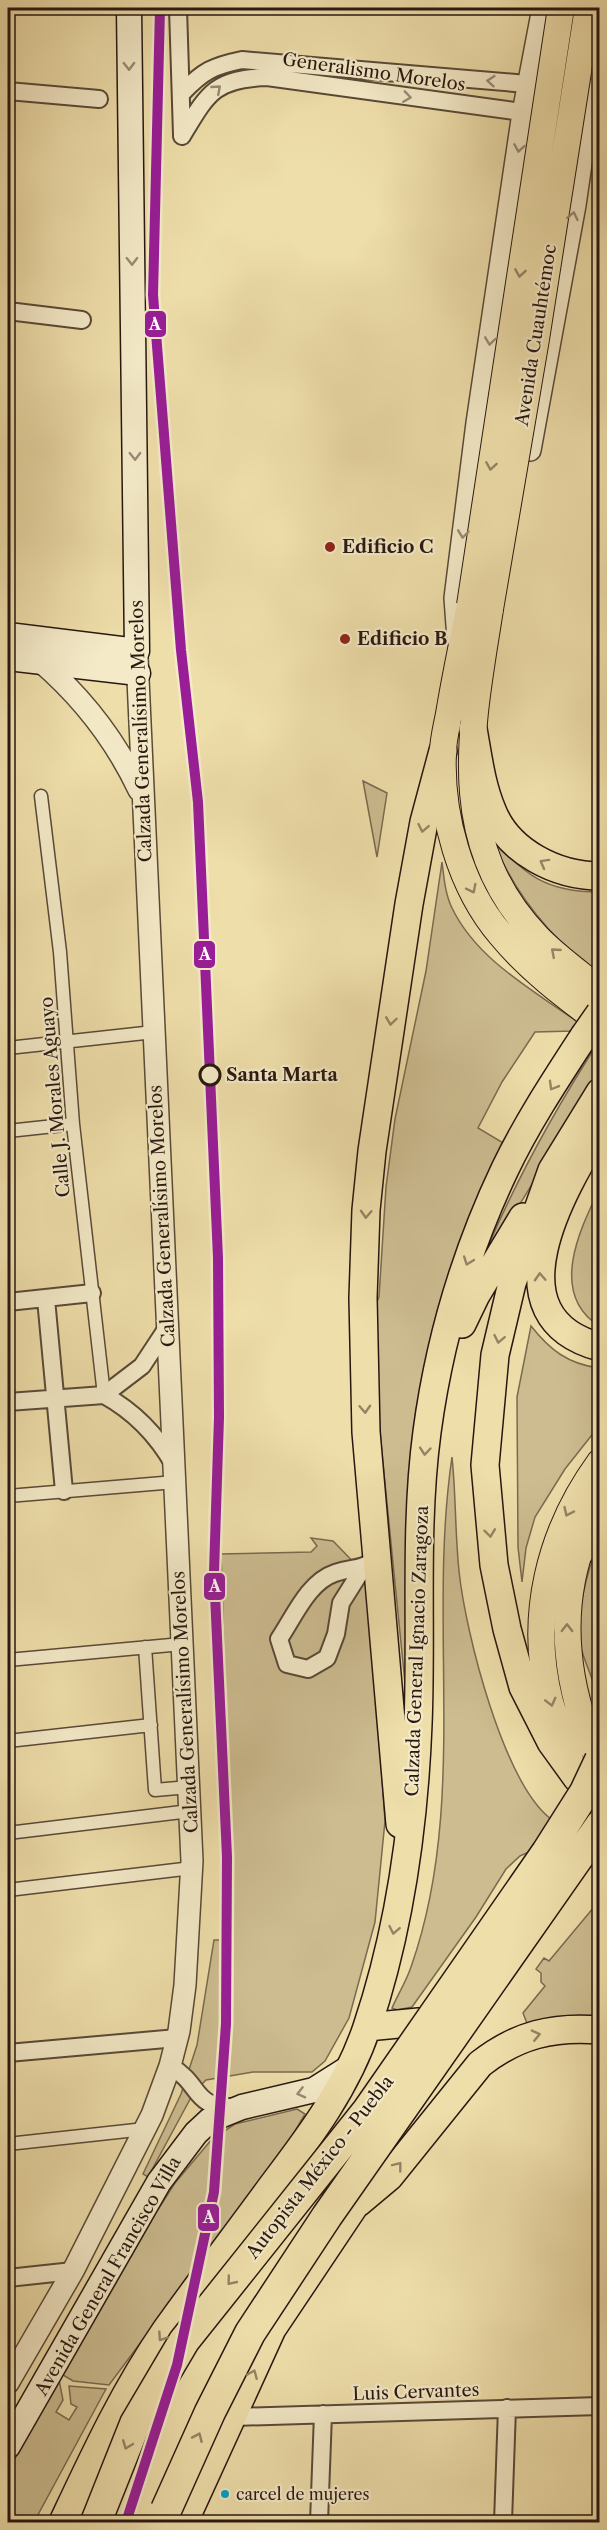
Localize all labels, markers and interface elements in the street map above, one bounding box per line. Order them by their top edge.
street label: Generalismo Morelos [281,48,467,96]
one-way arrow [123,61,136,70]
one-way arrow [487,75,496,88]
one-way arrow [210,85,221,96]
one-way arrow [403,90,412,102]
one-way arrow [514,143,526,153]
one-way arrow [566,211,579,221]
street label: Avenida Cuauhtémoc [511,242,561,428]
one-way arrow [126,256,138,265]
one-way arrow [515,268,527,278]
line badge: A [144,310,167,338]
text: A [148,314,162,334]
one-way arrow [484,336,496,345]
one-way arrow [128,451,141,460]
one-way arrow [485,461,497,470]
one-way arrow [457,529,470,538]
place label: Edificio C [342,536,434,558]
marker: Edificio C [323,540,337,554]
street label: Calzada Generalísimo Morelos [125,599,157,863]
place label: Edificio B [357,628,447,650]
marker: Edificio B [338,632,352,646]
one-way arrow [417,823,430,833]
one-way arrow [540,858,550,870]
one-way arrow [465,883,476,893]
line badge: A [193,940,216,969]
text: A [198,944,212,964]
one-way arrow [551,949,562,960]
street label: Calle J. Morales Aguayo [35,996,75,1198]
one-way arrow [386,1016,398,1025]
marker: Santa Marta [199,1064,221,1086]
place label: Santa Marta [226,1064,339,1086]
one-way arrow [548,1080,560,1090]
street label: Calzada Generalísimo Morelos [144,1084,180,1348]
one-way arrow [360,1209,373,1218]
one-way arrow [462,1255,475,1266]
one-way arrow [534,1273,547,1282]
one-way arrow [493,1334,505,1343]
one-way arrow [359,1404,372,1413]
one-way arrow [419,1446,432,1455]
street label: Calzada General Ignacio Zaragoza [401,1505,433,1797]
one-way arrow [564,1505,576,1516]
one-way arrow [483,1528,495,1537]
street label: Calzada Generalísimo Morelos [167,1570,203,1834]
line badge: A [203,1572,226,1601]
text: A [208,1576,222,1596]
one-way arrow [561,1624,573,1633]
one-way arrow [544,1697,557,1707]
one-way arrow [388,1924,401,1934]
one-way arrow [531,2029,541,2042]
street label: Autopista México - Puebla [241,2071,399,2264]
one-way arrow [297,2086,307,2099]
street label: Avenida General Francisco Villa [30,2152,186,2400]
one-way arrow [390,2162,401,2173]
line badge: A [197,2203,220,2232]
text: A [202,2207,216,2227]
one-way arrow [227,2274,238,2285]
one-way arrow [158,2330,169,2341]
one-way arrow [246,2370,258,2381]
street label: Luis Cervantes [352,2379,480,2405]
one-way arrow [191,2433,203,2444]
one-way arrow [121,2439,134,2449]
place label: carcel de mujeres [236,2484,369,2504]
marker: carcel de mujeres [219,2488,231,2500]

